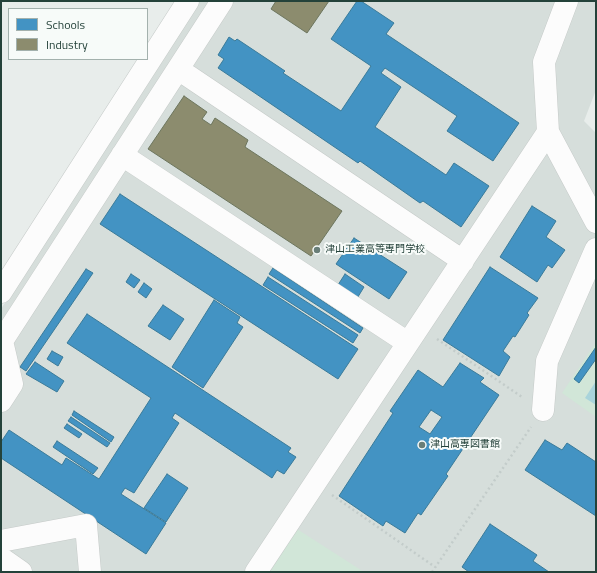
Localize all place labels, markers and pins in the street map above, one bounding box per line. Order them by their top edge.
place label: 津山工業高等専門学校 [325,244,425,256]
marker: 津山工業高等専門学校 [312,245,322,255]
place label: 津山高専図書館 [430,439,500,451]
marker: 津山高専図書館 [417,440,427,450]

